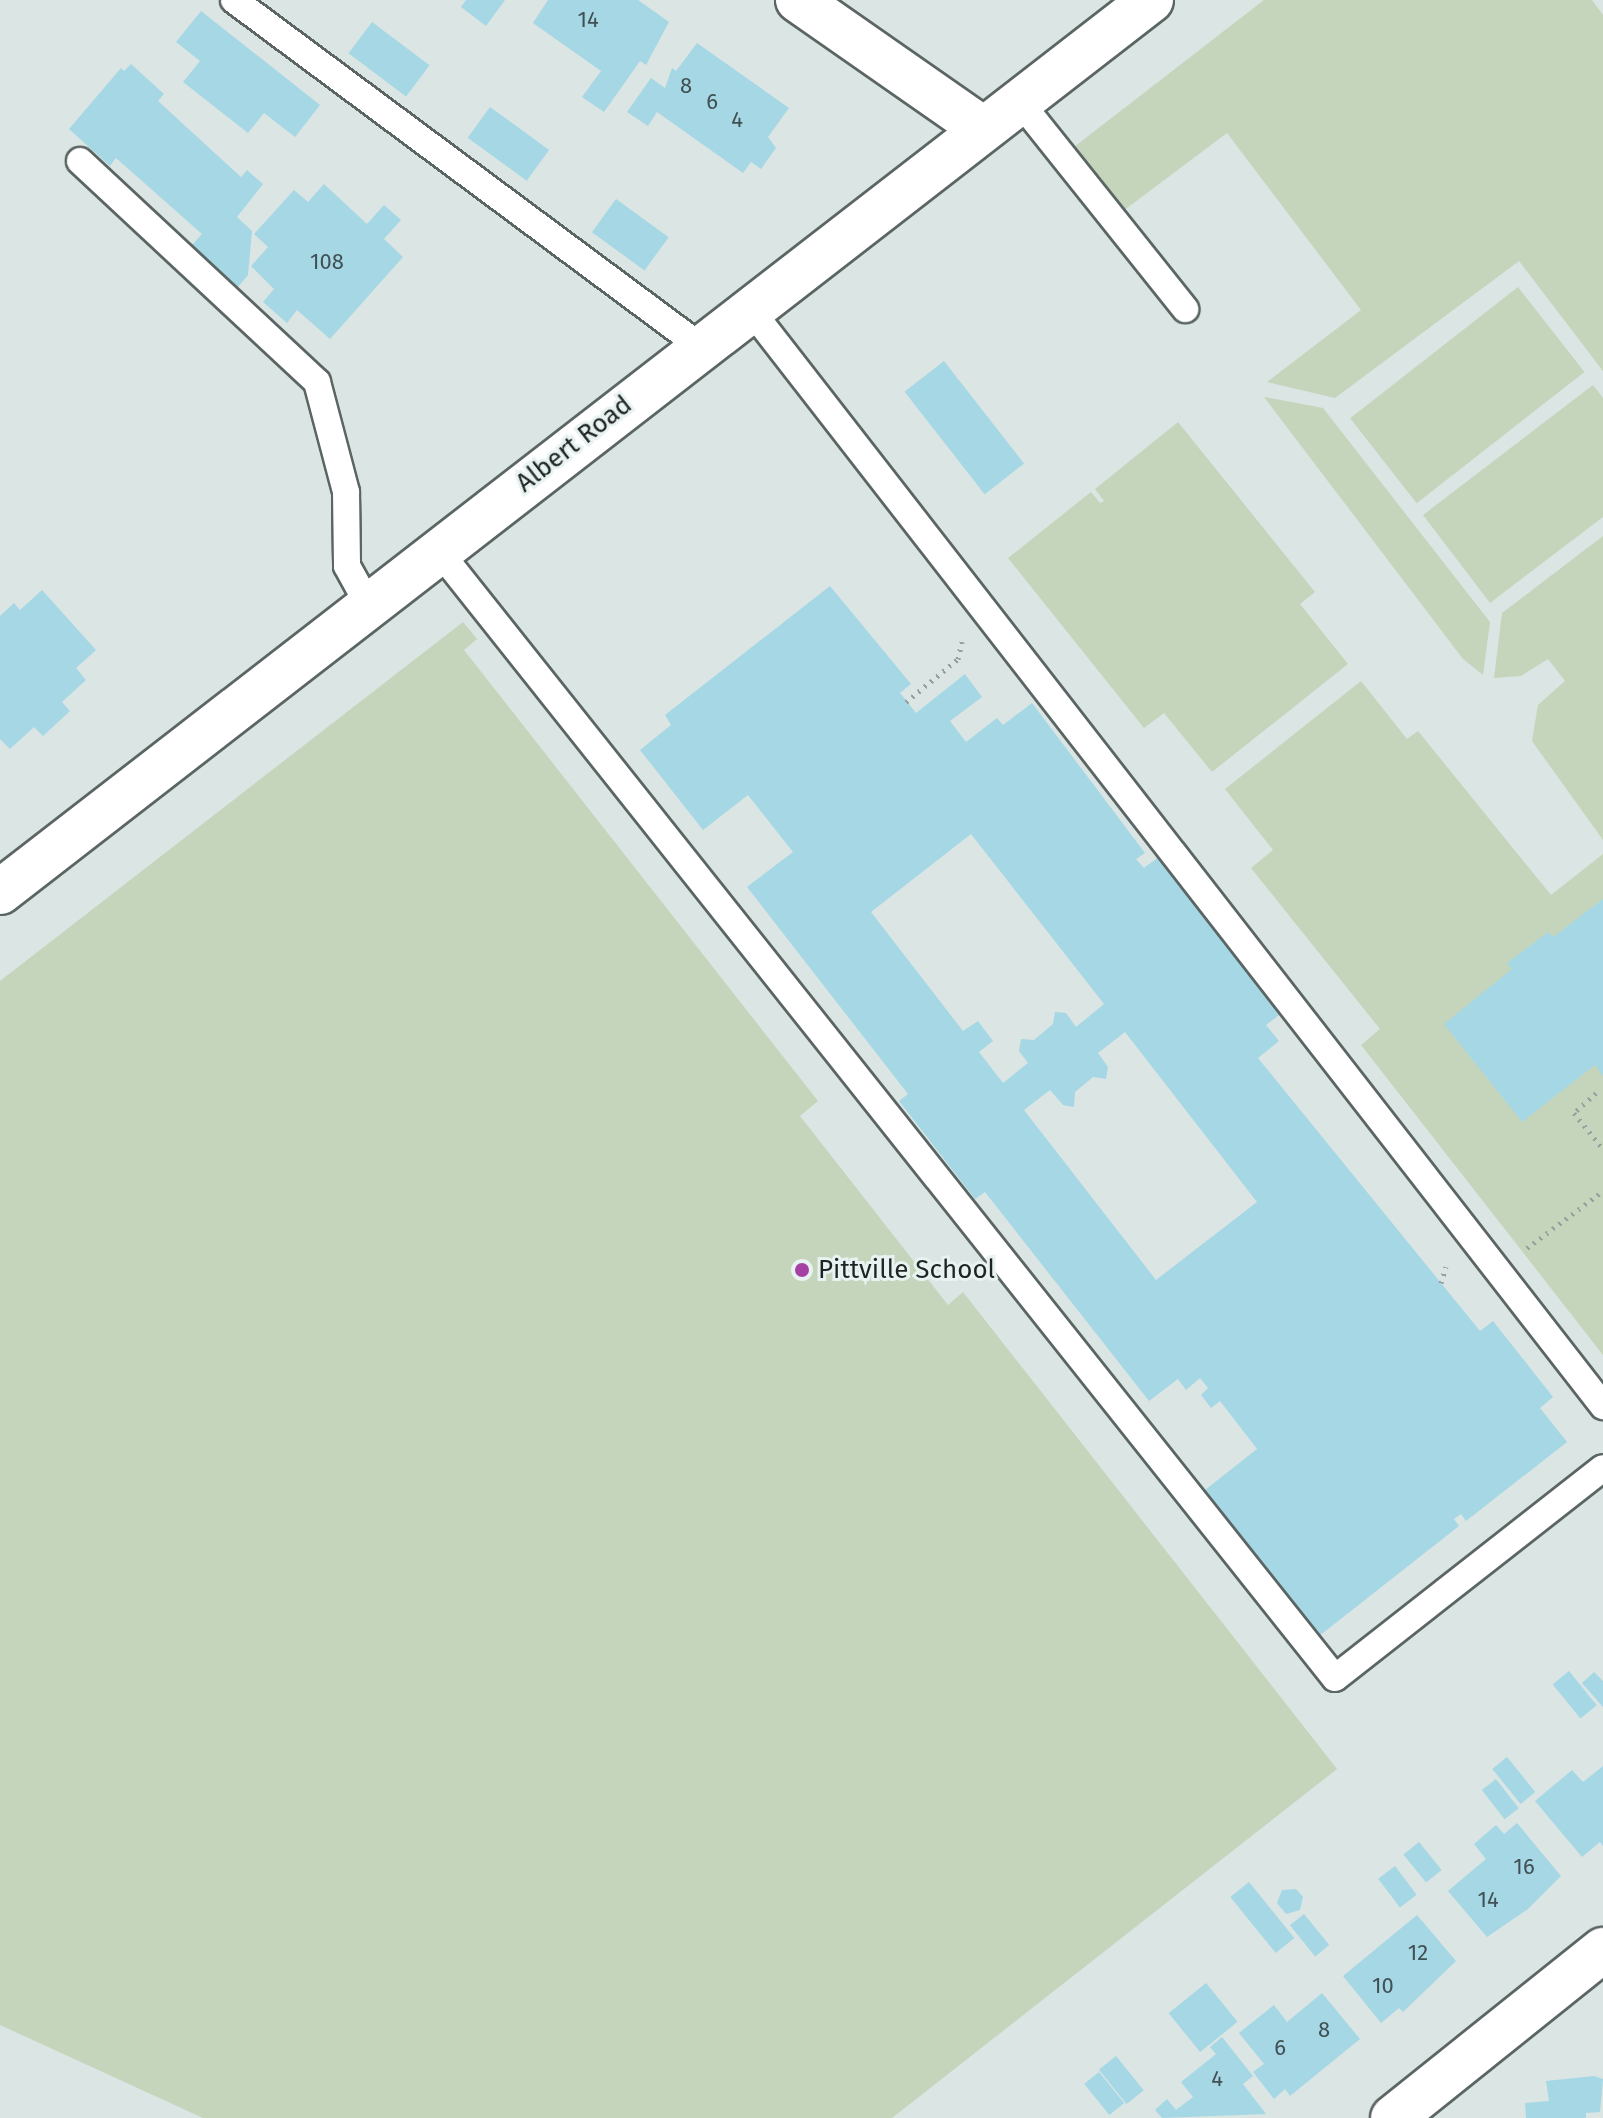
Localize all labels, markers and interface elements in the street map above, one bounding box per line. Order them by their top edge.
house number: 14 [577,7,599,33]
house number: 8 [680,73,692,99]
house number: 6 [706,89,718,115]
house number: 4 [731,107,743,133]
house number: 108 [310,249,344,275]
street label: Albert Road [510,389,638,499]
place label: Pittville School [818,1254,995,1286]
marker: Pittville School [793,1261,811,1279]
house number: 16 [1513,1854,1535,1880]
house number: 14 [1477,1887,1499,1913]
house number: 12 [1408,1940,1428,1966]
house number: 10 [1372,1973,1394,1999]
house number: 8 [1318,2017,1330,2043]
house number: 6 [1274,2035,1286,2061]
house number: 4 [1211,2066,1223,2092]

